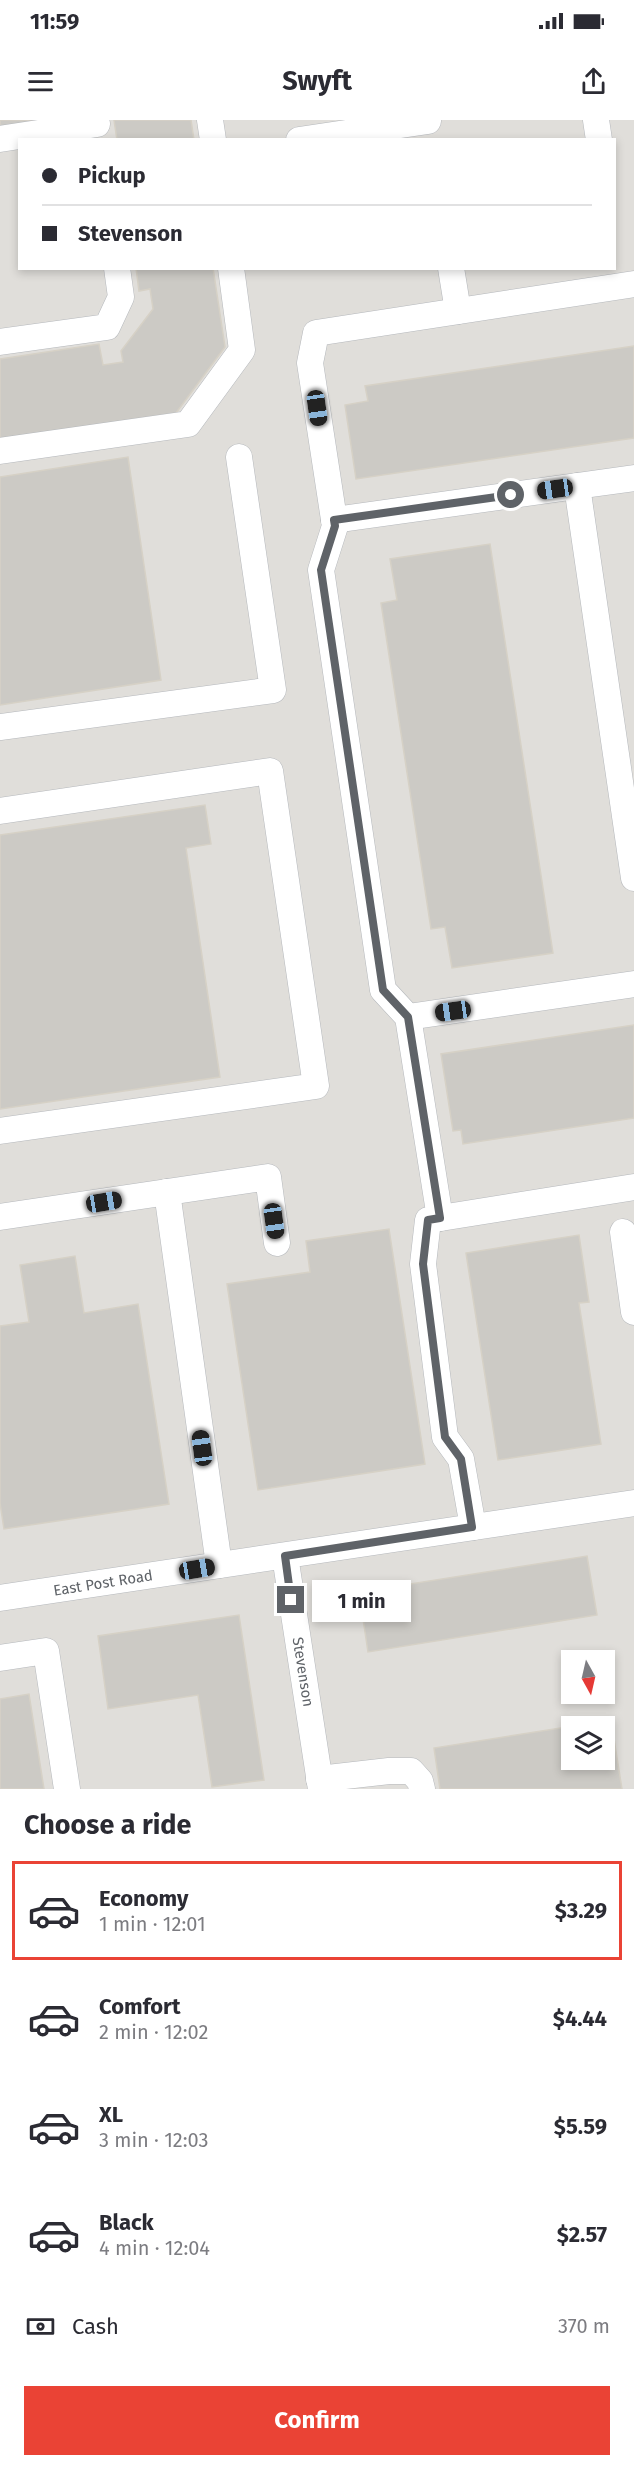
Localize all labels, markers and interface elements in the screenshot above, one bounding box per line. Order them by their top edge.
text: 11:59 [30,8,79,35]
icon: menu [24,65,57,98]
text: Swyft [282,65,352,97]
icon: share [577,65,610,98]
text: Pickup [78,162,146,189]
text: Stevenson [78,220,183,247]
car [306,389,328,427]
car [536,478,574,500]
route start [497,481,524,508]
car [434,1000,472,1022]
car [85,1190,123,1214]
car [263,1202,285,1240]
car [191,1429,213,1467]
car [178,1557,216,1581]
street label: East Post Road [52,1566,154,1600]
callout: 1 min [312,1579,411,1621]
route end [277,1586,304,1613]
text: 1 min [337,1589,386,1613]
street label: Stevenson [289,1636,317,1708]
north arrow [561,1650,615,1704]
map controls [561,1650,615,1770]
button: layers [561,1716,615,1770]
text: Choose a ride [24,1809,191,1841]
icon: car [27,1884,81,1938]
text: Economy [99,1885,188,1912]
text: $3.29 [555,1897,607,1924]
text: 1 min · 12:01 [99,1912,206,1936]
icon: car [27,1992,81,2046]
text: Comfort [99,1993,180,2020]
text: $4.44 [553,2005,607,2032]
text: 2 min · 12:02 [99,2020,208,2044]
icon: car [27,2100,81,2154]
text: XL [99,2101,123,2128]
text: $5.59 [554,2113,607,2140]
text: 3 min · 12:03 [99,2128,208,2152]
icon: car [27,2208,81,2262]
text: Black [99,2209,154,2236]
text: $2.57 [557,2221,607,2248]
text: 4 min · 12:04 [99,2236,210,2260]
icon: cash [24,2310,57,2343]
text: Cash [72,2313,119,2340]
text: 370 m [558,2314,610,2338]
button: Confirm [24,2386,610,2455]

